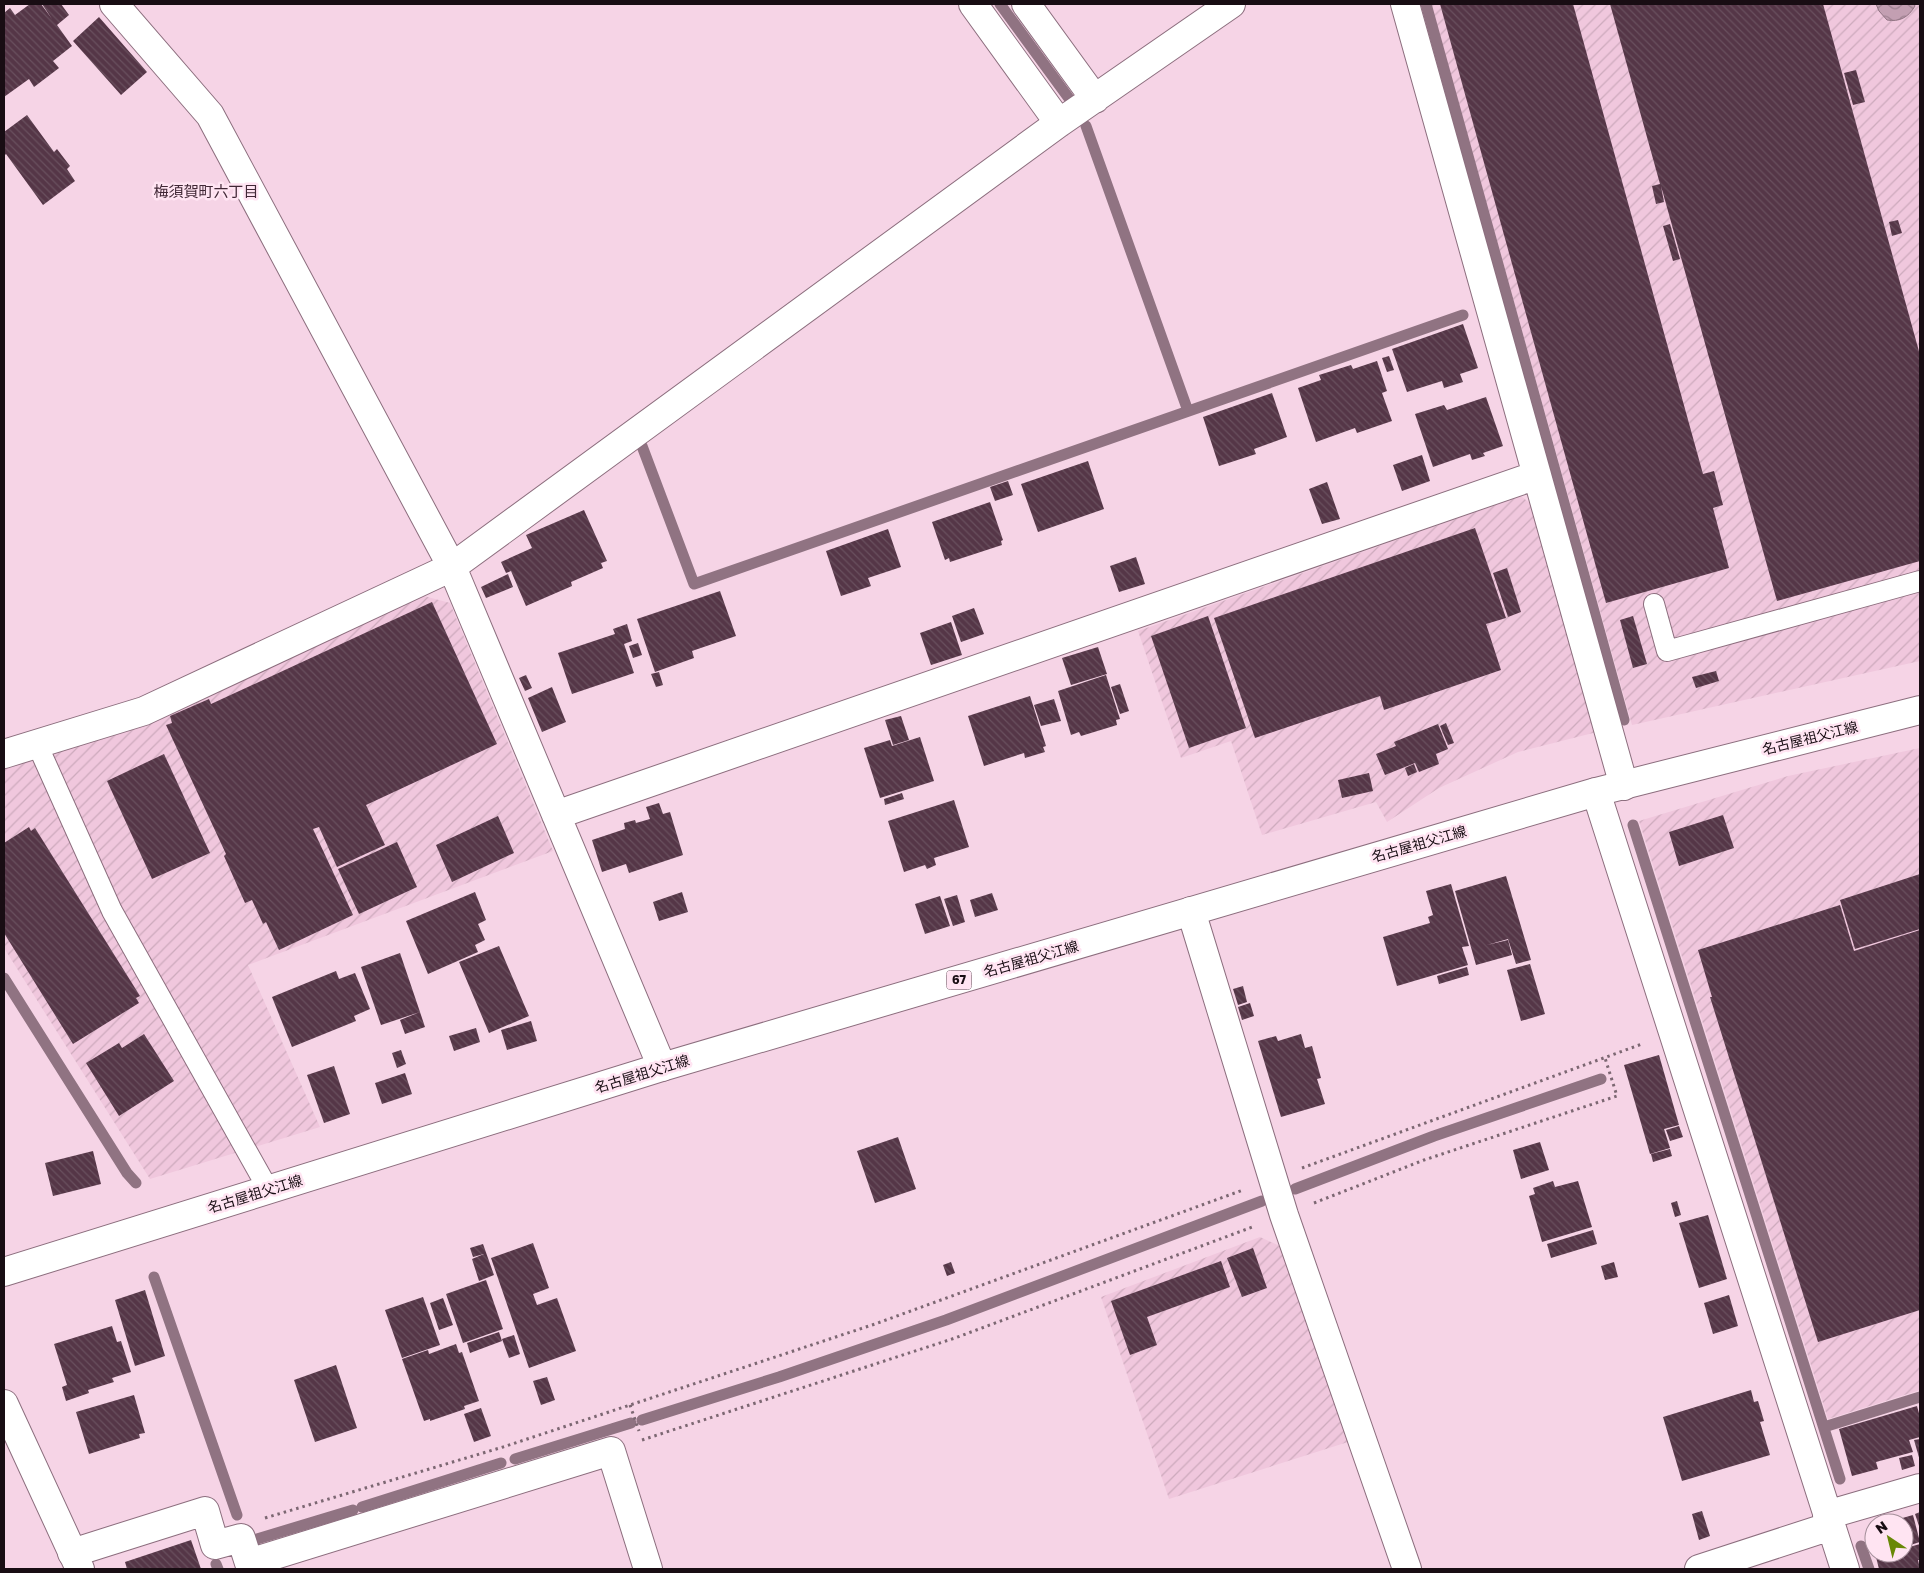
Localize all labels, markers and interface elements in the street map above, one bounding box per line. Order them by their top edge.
district label: 梅須賀町六丁目 [153,182,259,200]
street label: 名古屋祖父江線 [1760,717,1859,758]
street label: 名古屋祖父江線 [1369,822,1468,865]
street label: 名古屋祖父江線 [981,937,1080,980]
road number: 67 [946,970,972,990]
street label: 名古屋祖父江線 [593,1051,691,1096]
street label: 名古屋祖父江線 [206,1171,304,1216]
north arrow [1864,1513,1914,1563]
text: N [1872,1517,1890,1537]

